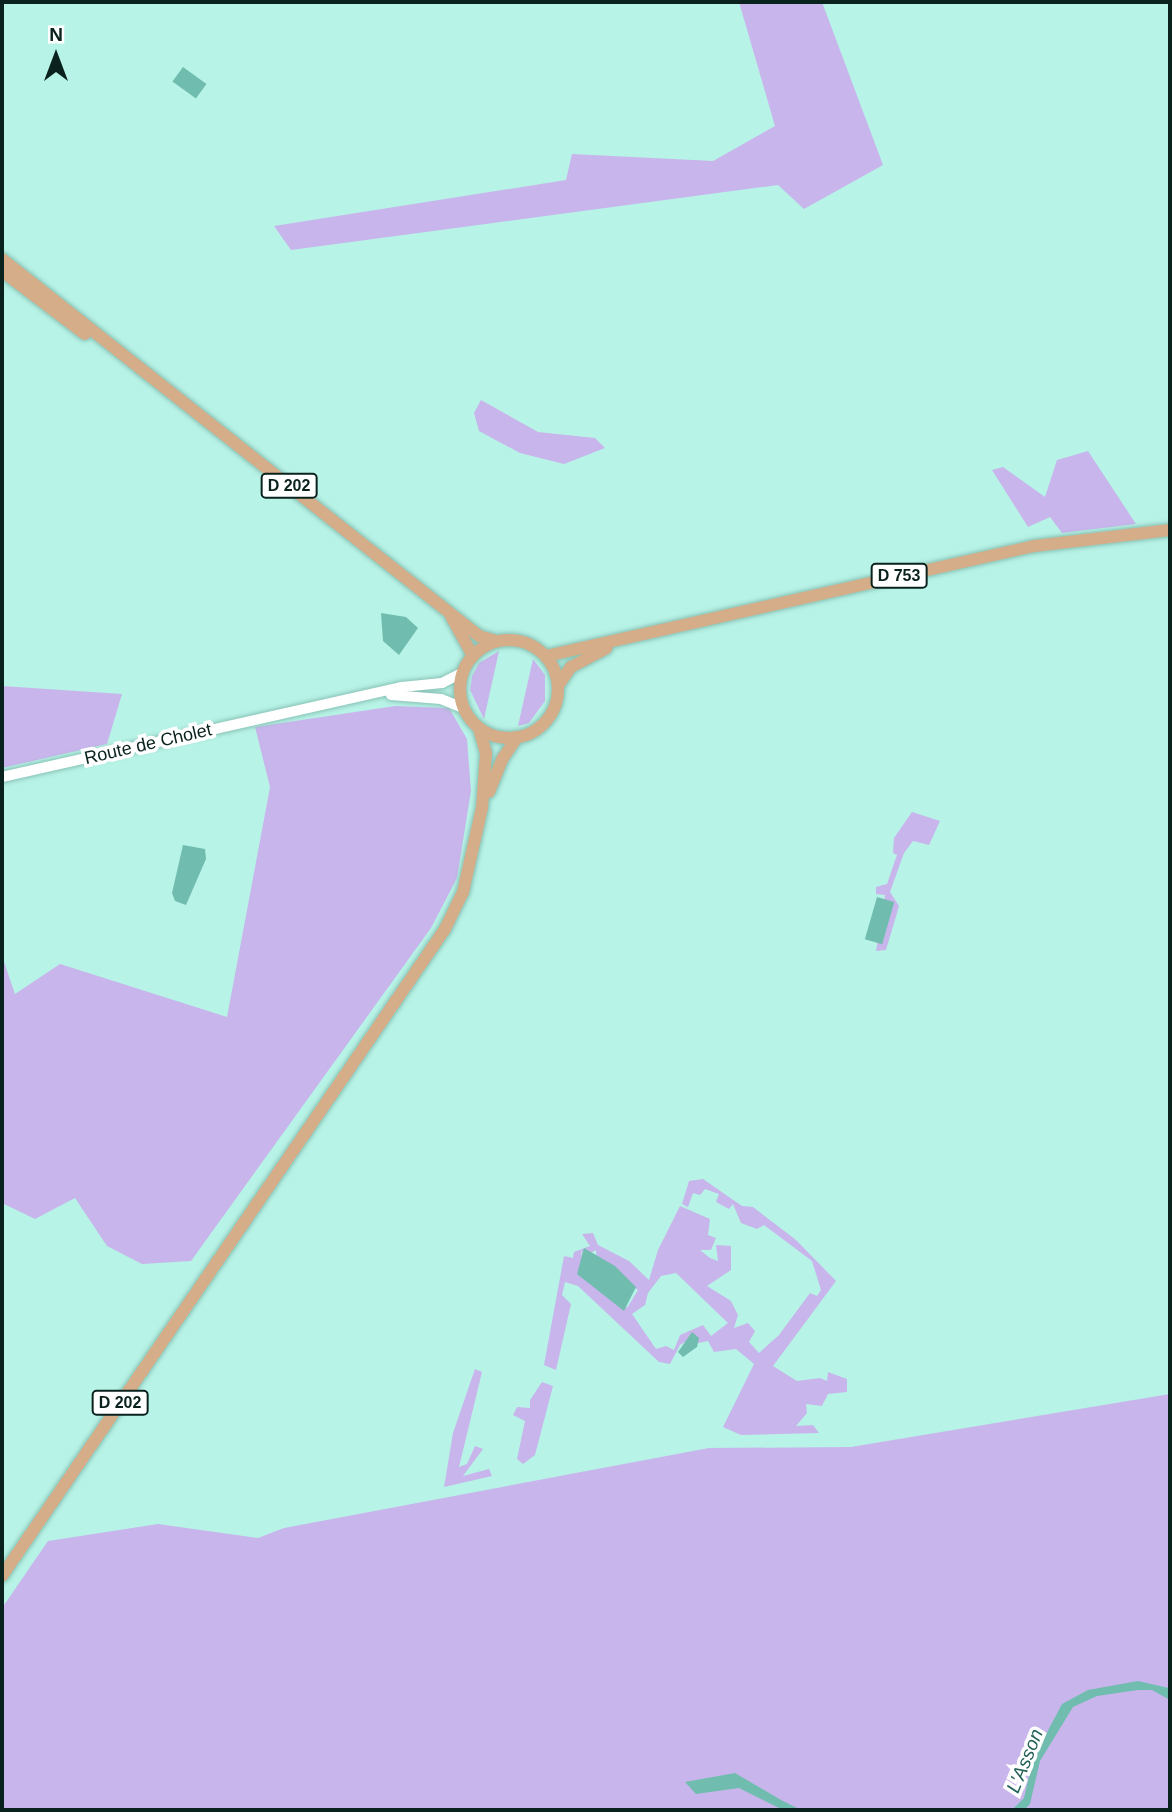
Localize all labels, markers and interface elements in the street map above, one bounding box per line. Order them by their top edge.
north arrow [21,21,91,91]
text: N [49,24,63,45]
road number: D 202 [259,474,319,499]
road number: D 753 [869,564,929,589]
street label: Route de Cholet [82,719,214,769]
road number: D 202 [90,1390,150,1415]
water label: L'Asson [1002,1726,1048,1796]

